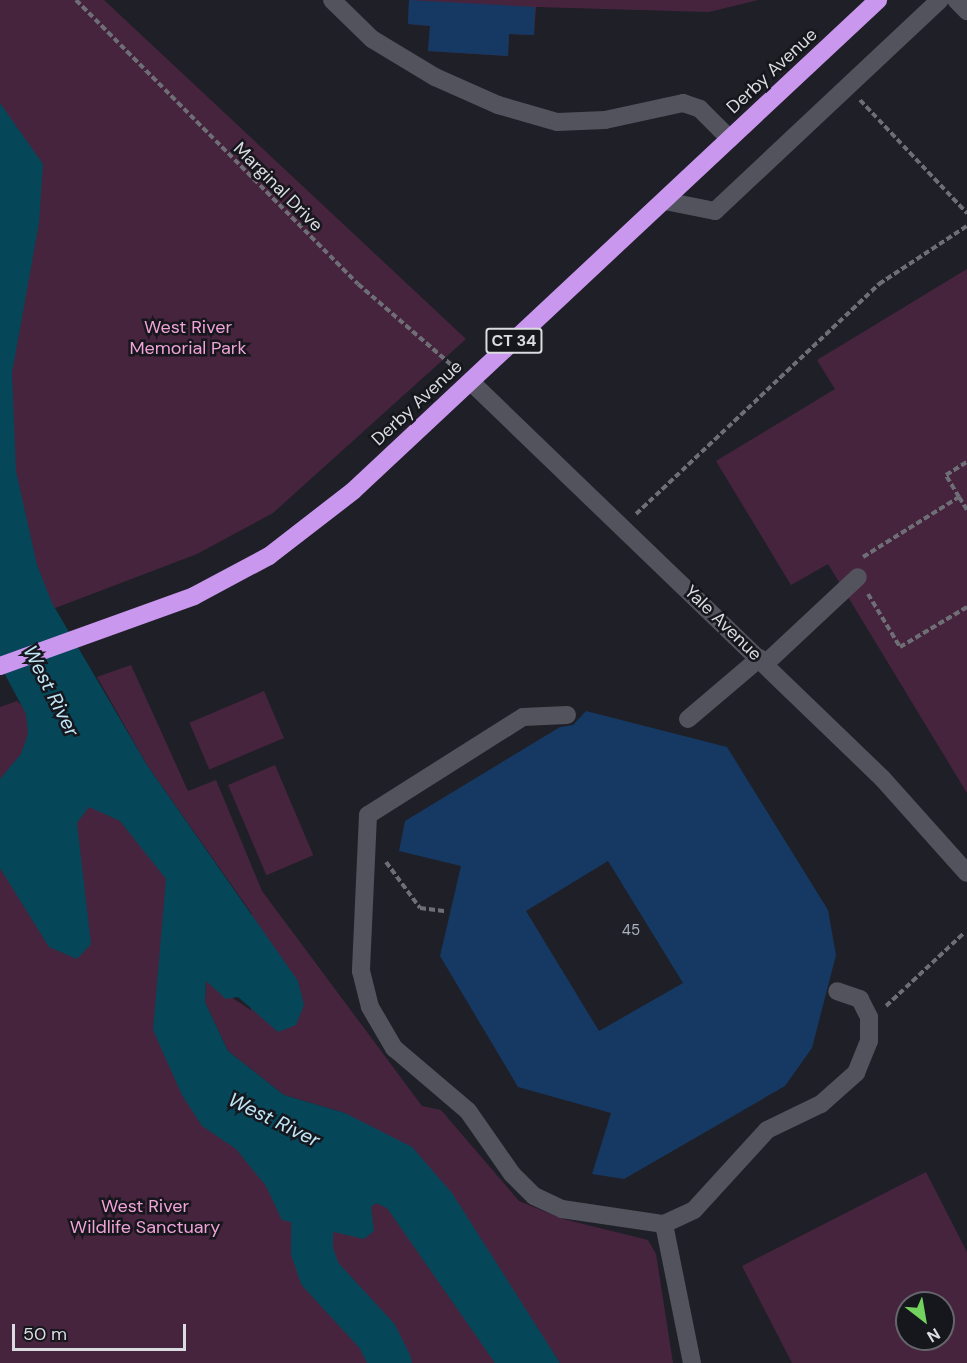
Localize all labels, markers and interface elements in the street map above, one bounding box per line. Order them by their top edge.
street label: Derby Avenue [722,24,822,118]
street label: Marginal Drive [229,138,327,236]
park label: West River Memorial Park [129,317,247,360]
road number: CT 34 [484,328,544,354]
street label: Derby Avenue [367,356,467,450]
street label: Yale Avenue [680,581,766,665]
water label: West River [18,641,84,741]
house number: 45 [622,922,640,940]
water label: West River [224,1088,324,1152]
park label: West River Wildlife Sanctuary [70,1196,220,1238]
north arrow [895,1291,955,1351]
scale bar [15,1312,189,1350]
text: 50 m [23,1322,67,1346]
text: N [923,1323,944,1347]

